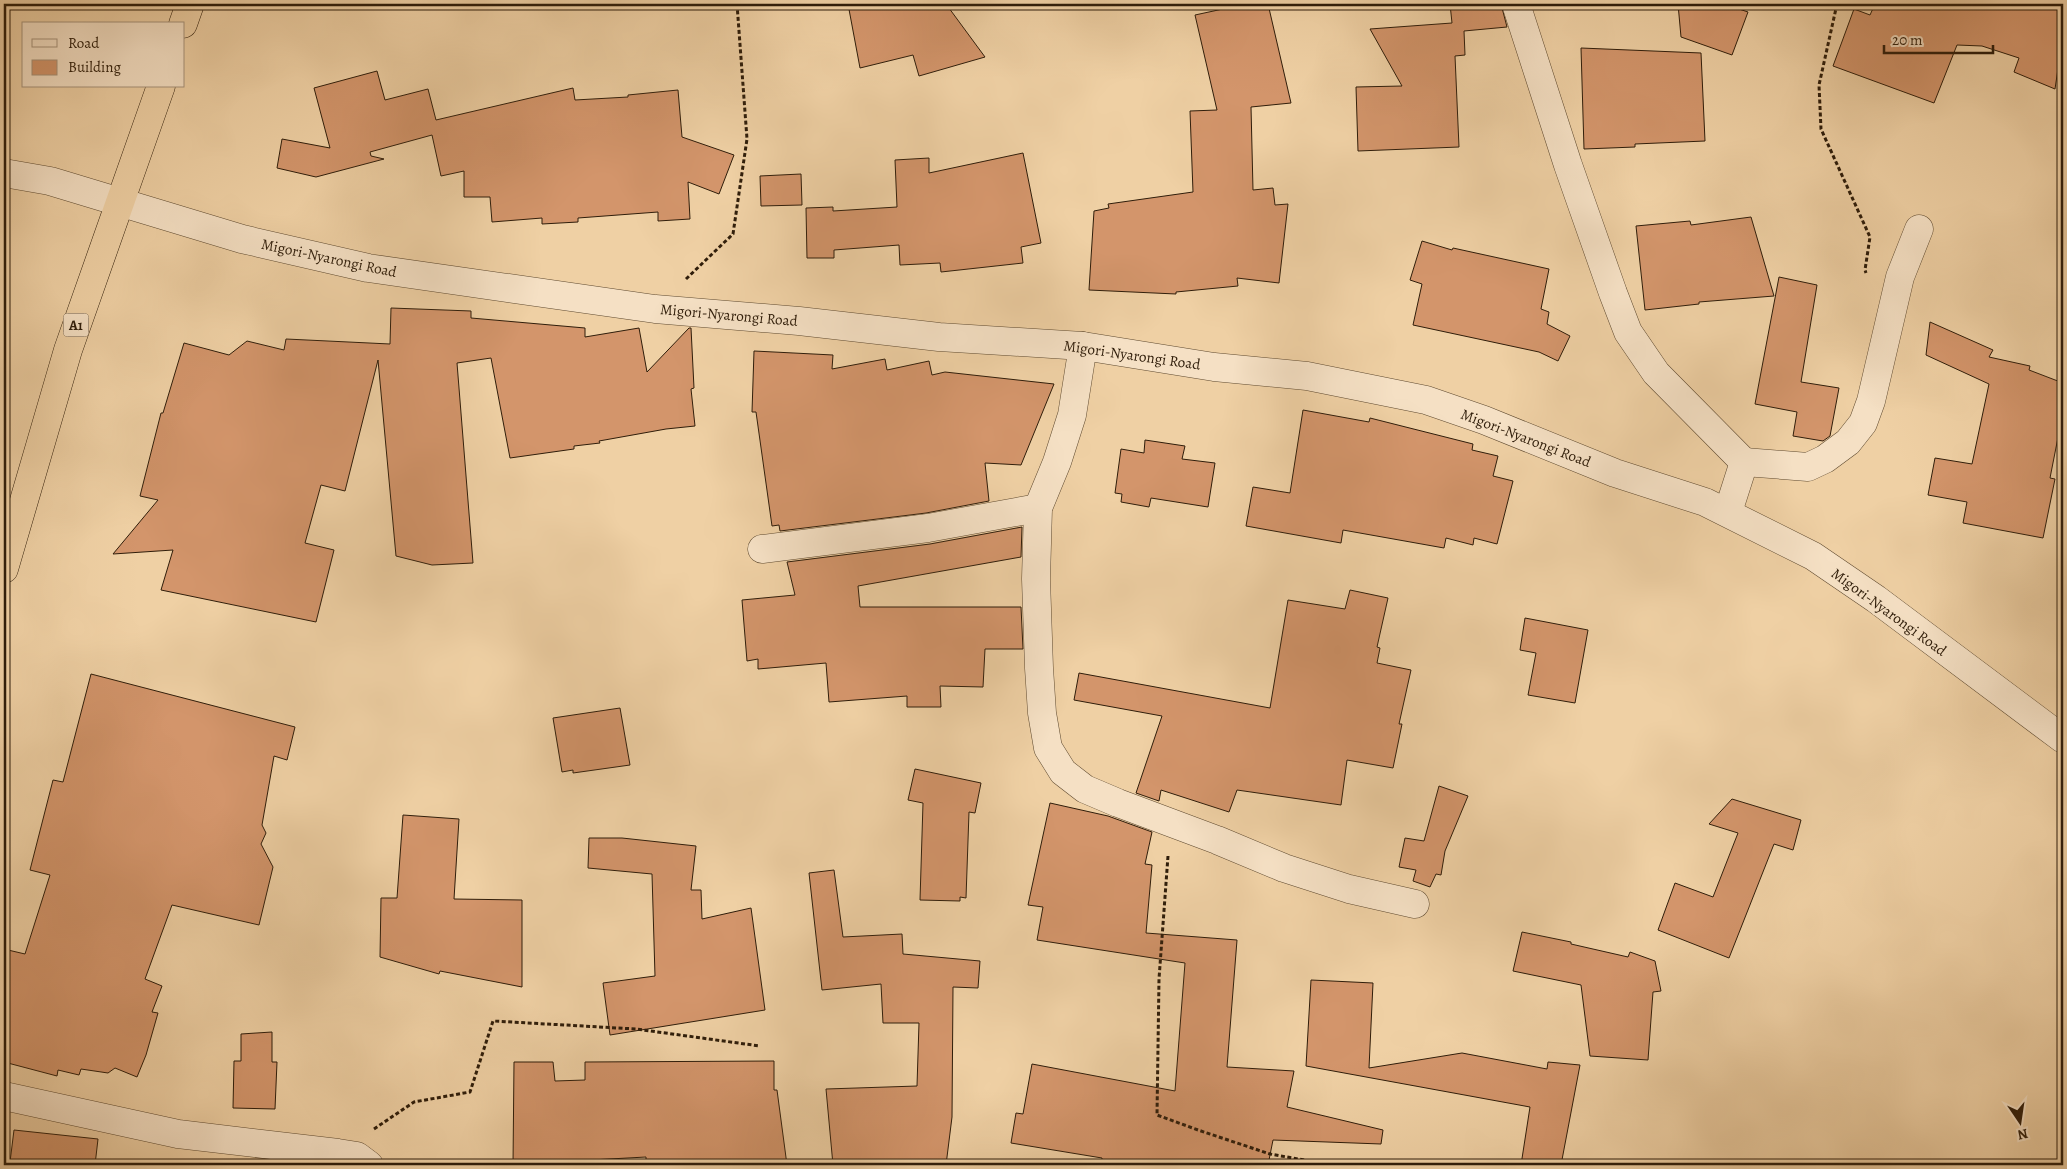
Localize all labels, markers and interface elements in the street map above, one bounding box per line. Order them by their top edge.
legend [22,22,185,88]
scale bar [1884,22,1993,54]
text: 20 m [1892,30,1923,50]
text: Road [68,33,100,53]
text: Building [68,57,121,77]
street label: Migori-Nyarongi Road [259,234,399,282]
street label: Migori-Nyarongi Road [659,299,800,331]
road number: A1 [64,314,88,336]
street label: Migori-Nyarongi Road [1062,335,1203,375]
street label: Migori-Nyarongi Road [1458,404,1595,472]
street label: Migori-Nyarongi Road [1827,563,1951,661]
north arrow [1994,1096,2044,1146]
text: N [2016,1124,2030,1145]

